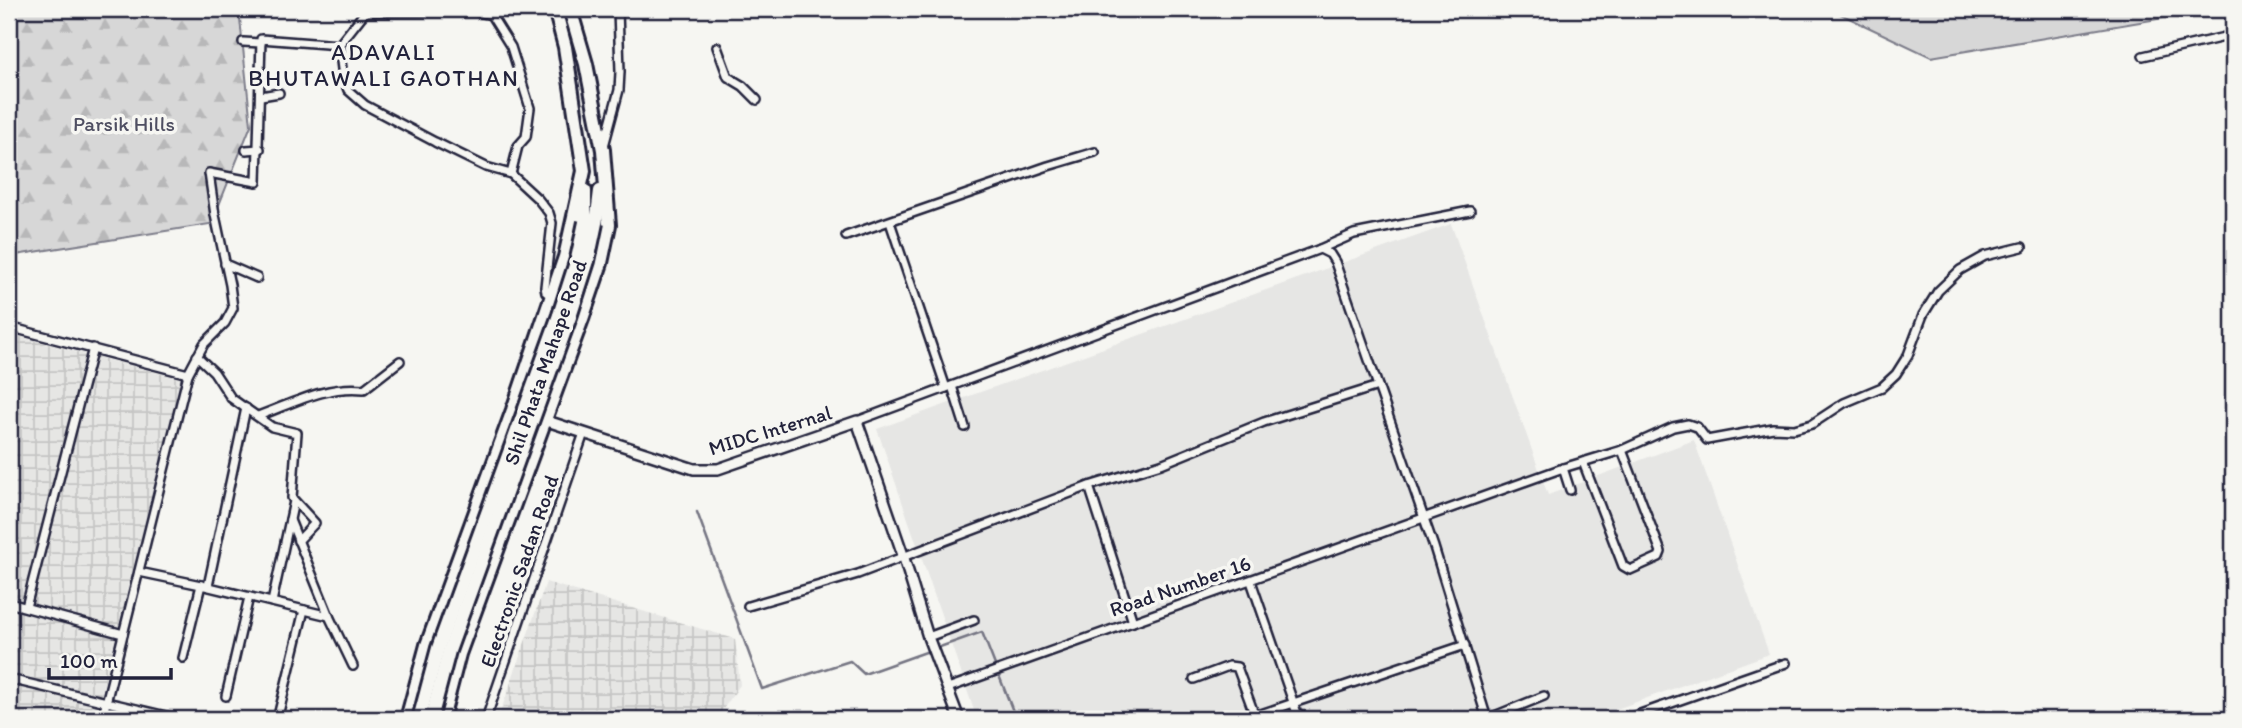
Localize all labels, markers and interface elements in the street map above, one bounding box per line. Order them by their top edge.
district label: ADAVALI BHUTAWALI GAOTHAN [248,38,520,92]
park label: Parsik Hills [73,111,175,136]
street label: Shil Phata Mahape Road [498,256,592,468]
street label: MIDC Internal [705,399,835,461]
street label: Electronic Sadan Road [474,471,564,670]
street label: Road Number 16 [1106,550,1254,622]
scale bar [49,637,172,681]
text: 100 m [60,648,118,673]

